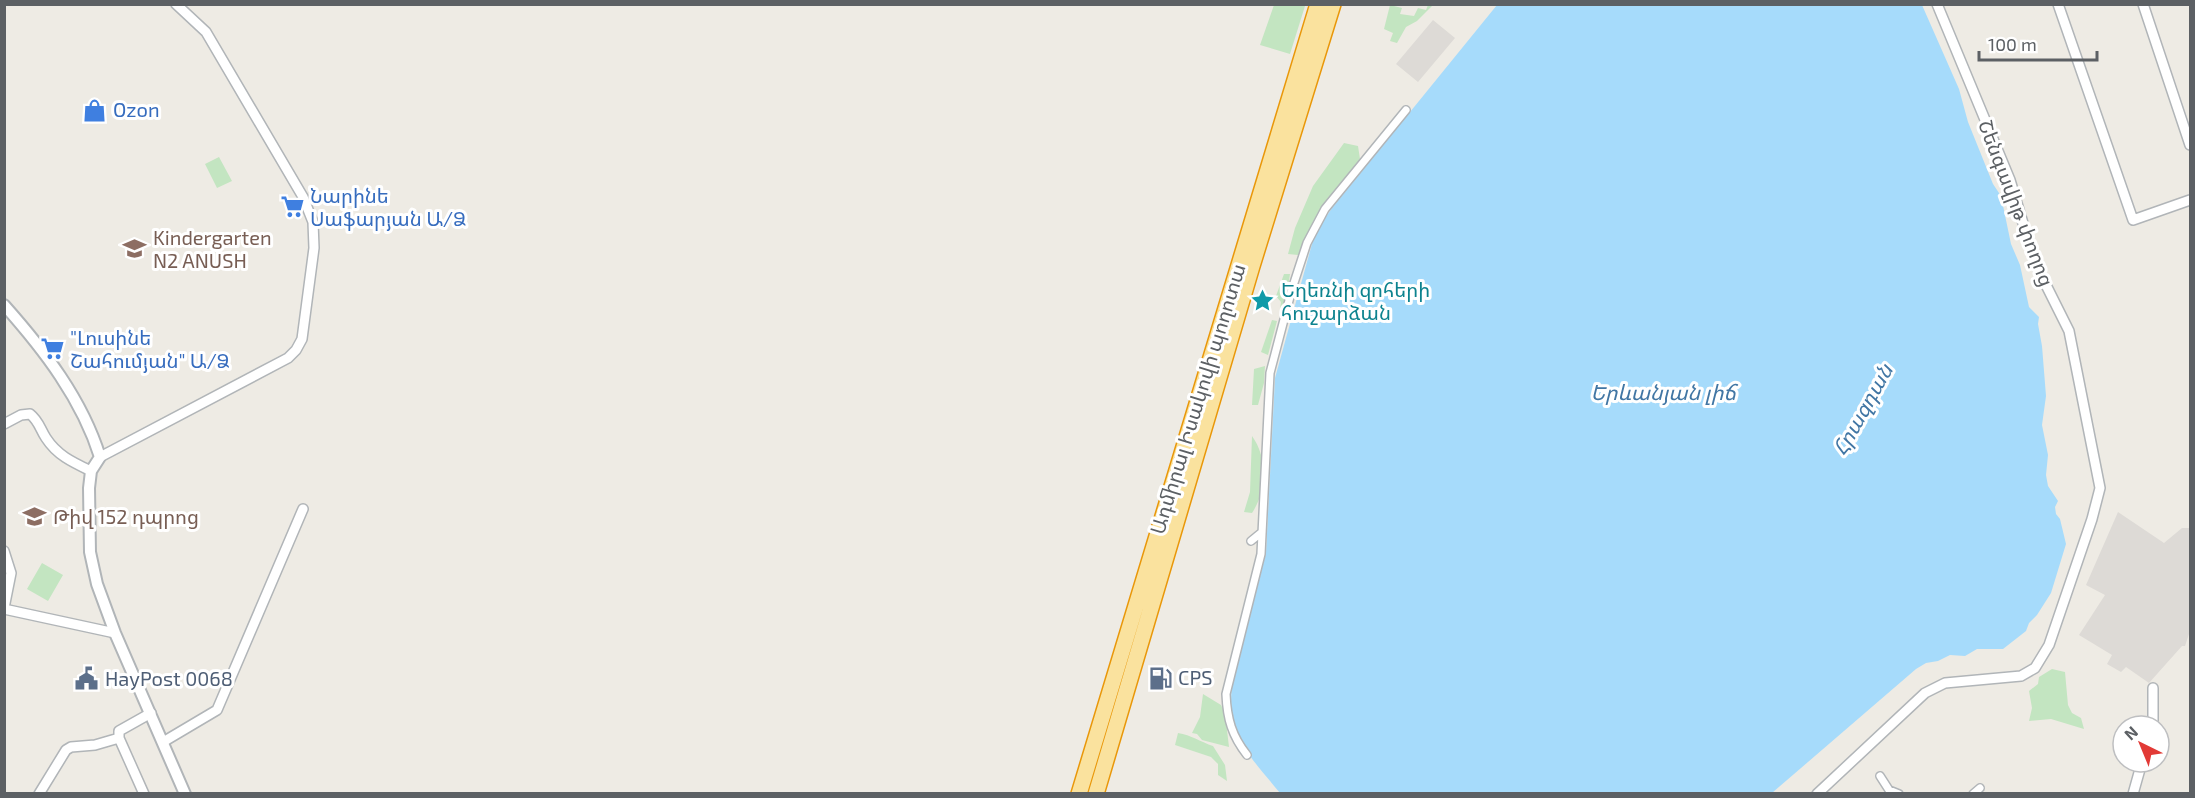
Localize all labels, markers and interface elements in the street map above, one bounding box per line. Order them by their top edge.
scale bar [1979,24,2098,62]
text: 100 m [1988,33,2037,55]
shop icon: Ozon [82,97,108,123]
place label: Ozon [113,97,160,121]
street label: Շենգավիթ փողոց [1973,116,2060,290]
place label: Նարինե Սաֆարյան Ա/Ձ [310,183,466,231]
supermarket icon: Նարինե Սաֆարյան Ա/Ձ [279,194,305,220]
place label: Kindergarten N2 ANUSH [153,225,272,272]
school or university icon: Kindergarten N2 ANUSH [122,236,148,262]
street label: Ադմիրալ Իսակովի պողոտա [1144,260,1251,537]
place label: Եղեռնի զոհերի հուշարձան [1281,277,1430,325]
place icon: Եղեռնի զոհերի հուշարձան [1250,288,1276,314]
place label: "Լուսինե Շահումյան" Ա/Ձ [70,325,230,373]
supermarket icon: "Լուսինե Շահումյան" Ա/Ձ [39,336,65,362]
water label: Հրազդան [1826,358,1899,460]
water label: Երևանյան լիճ [1590,379,1738,406]
school or university icon: Թիվ 152 դպրոց [22,504,48,530]
place label: Թիվ 152 դպրոց [53,504,199,529]
fuel station icon: CPS [1147,665,1173,691]
place label: CPS [1178,665,1212,689]
public building icon: HayPost 0068 [74,666,100,692]
place label: HayPost 0068 [105,666,233,690]
north arrow [2111,714,2171,774]
text: N [2120,722,2141,744]

